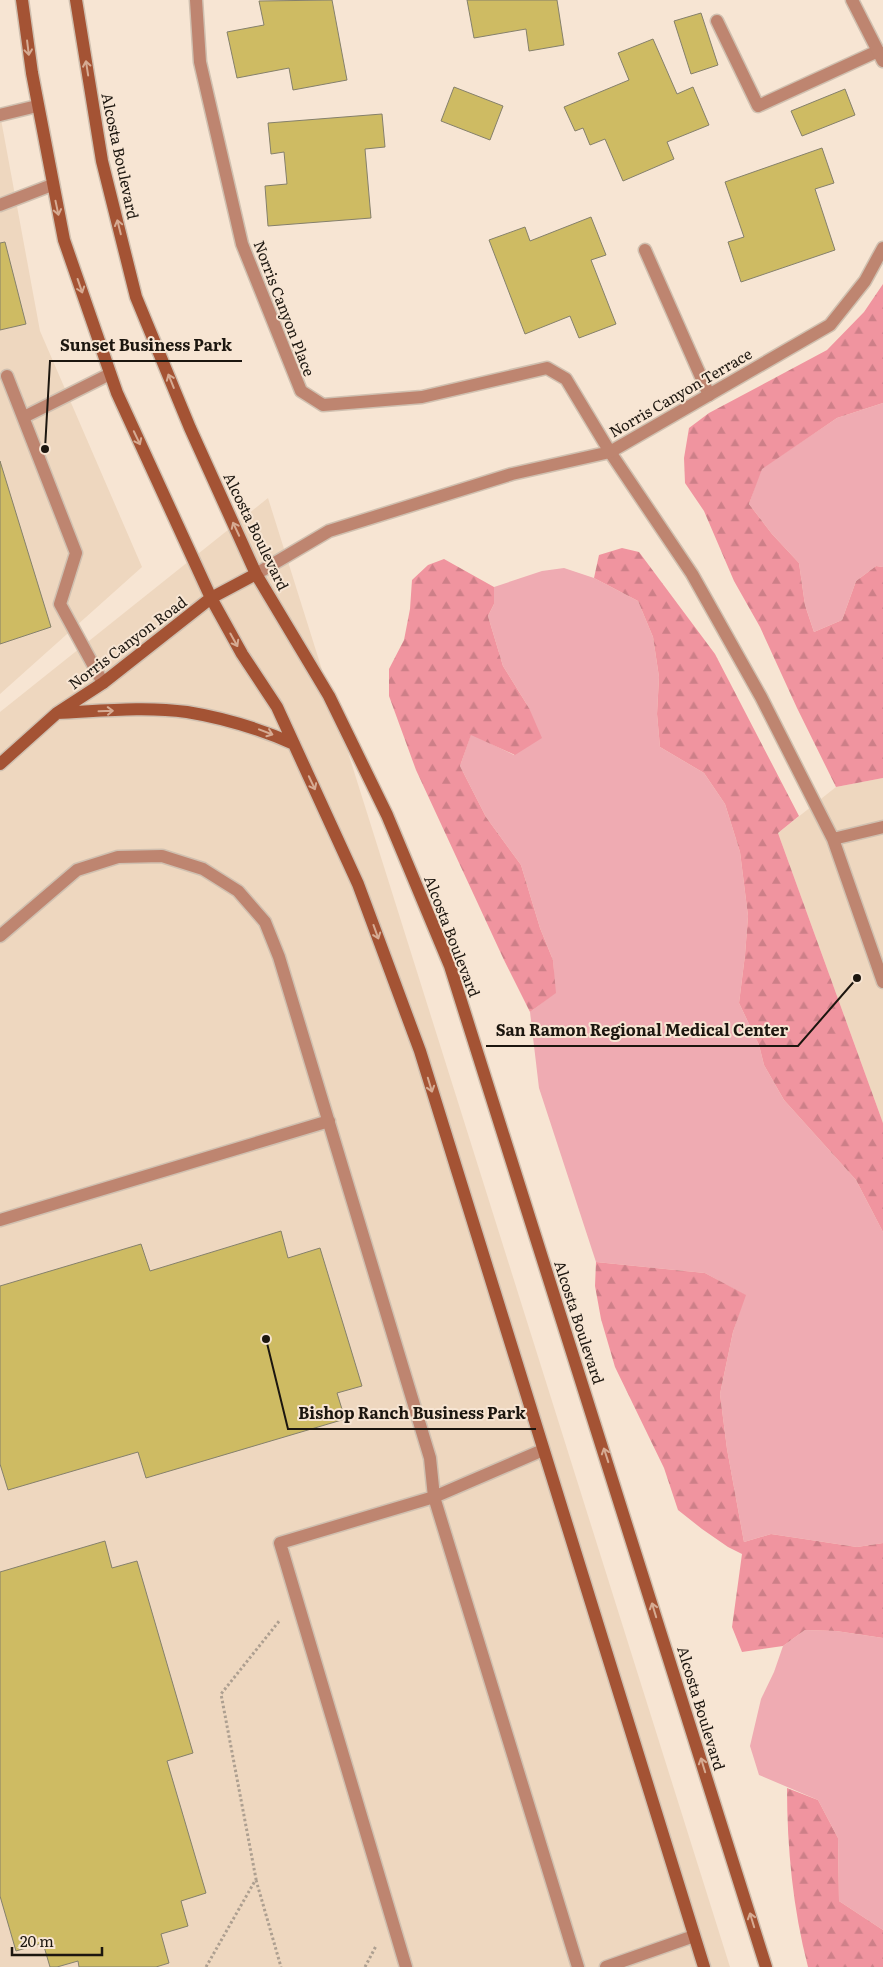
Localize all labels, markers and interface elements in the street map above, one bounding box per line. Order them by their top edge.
one-way arrow [24,40,34,56]
one-way arrow [82,60,92,76]
street label: Alcosta Boulevard [96,91,146,221]
one-way arrow [53,200,62,216]
one-way arrow [114,220,123,236]
street label: Norris Canyon Place [248,237,322,379]
one-way arrow [76,278,85,294]
callout: Sunset Business Park [50,330,242,361]
text: Sunset Business Park [60,332,232,356]
street label: Norris Canyon Terrace [604,342,756,442]
one-way arrow [165,374,175,389]
one-way arrow [133,430,143,445]
street label: Alcosta Boulevard [218,468,296,594]
one-way arrow [231,522,241,537]
street label: Norris Canyon Road [63,590,191,694]
one-way arrow [230,633,240,647]
one-way arrow [98,706,114,716]
one-way arrow [258,728,273,737]
one-way arrow [307,775,317,790]
street label: Alcosta Boulevard [419,872,487,1000]
one-way arrow [372,924,381,939]
callout: San Ramon Regional Medical Center [486,1015,798,1046]
text: San Ramon Regional Medical Center [496,1017,789,1041]
one-way arrow [426,1077,436,1093]
street label: Alcosta Boulevard [549,1257,611,1387]
callout: Bishop Ranch Business Park [288,1398,536,1429]
text: Bishop Ranch Business Park [298,1400,526,1424]
one-way arrow [600,1448,610,1464]
one-way arrow [649,1603,659,1619]
street label: Alcosta Boulevard [672,1643,732,1773]
one-way arrow [698,1758,707,1774]
one-way arrow [746,1913,756,1929]
scale bar [12,1924,102,1956]
text: 20 m [20,1929,54,1952]

